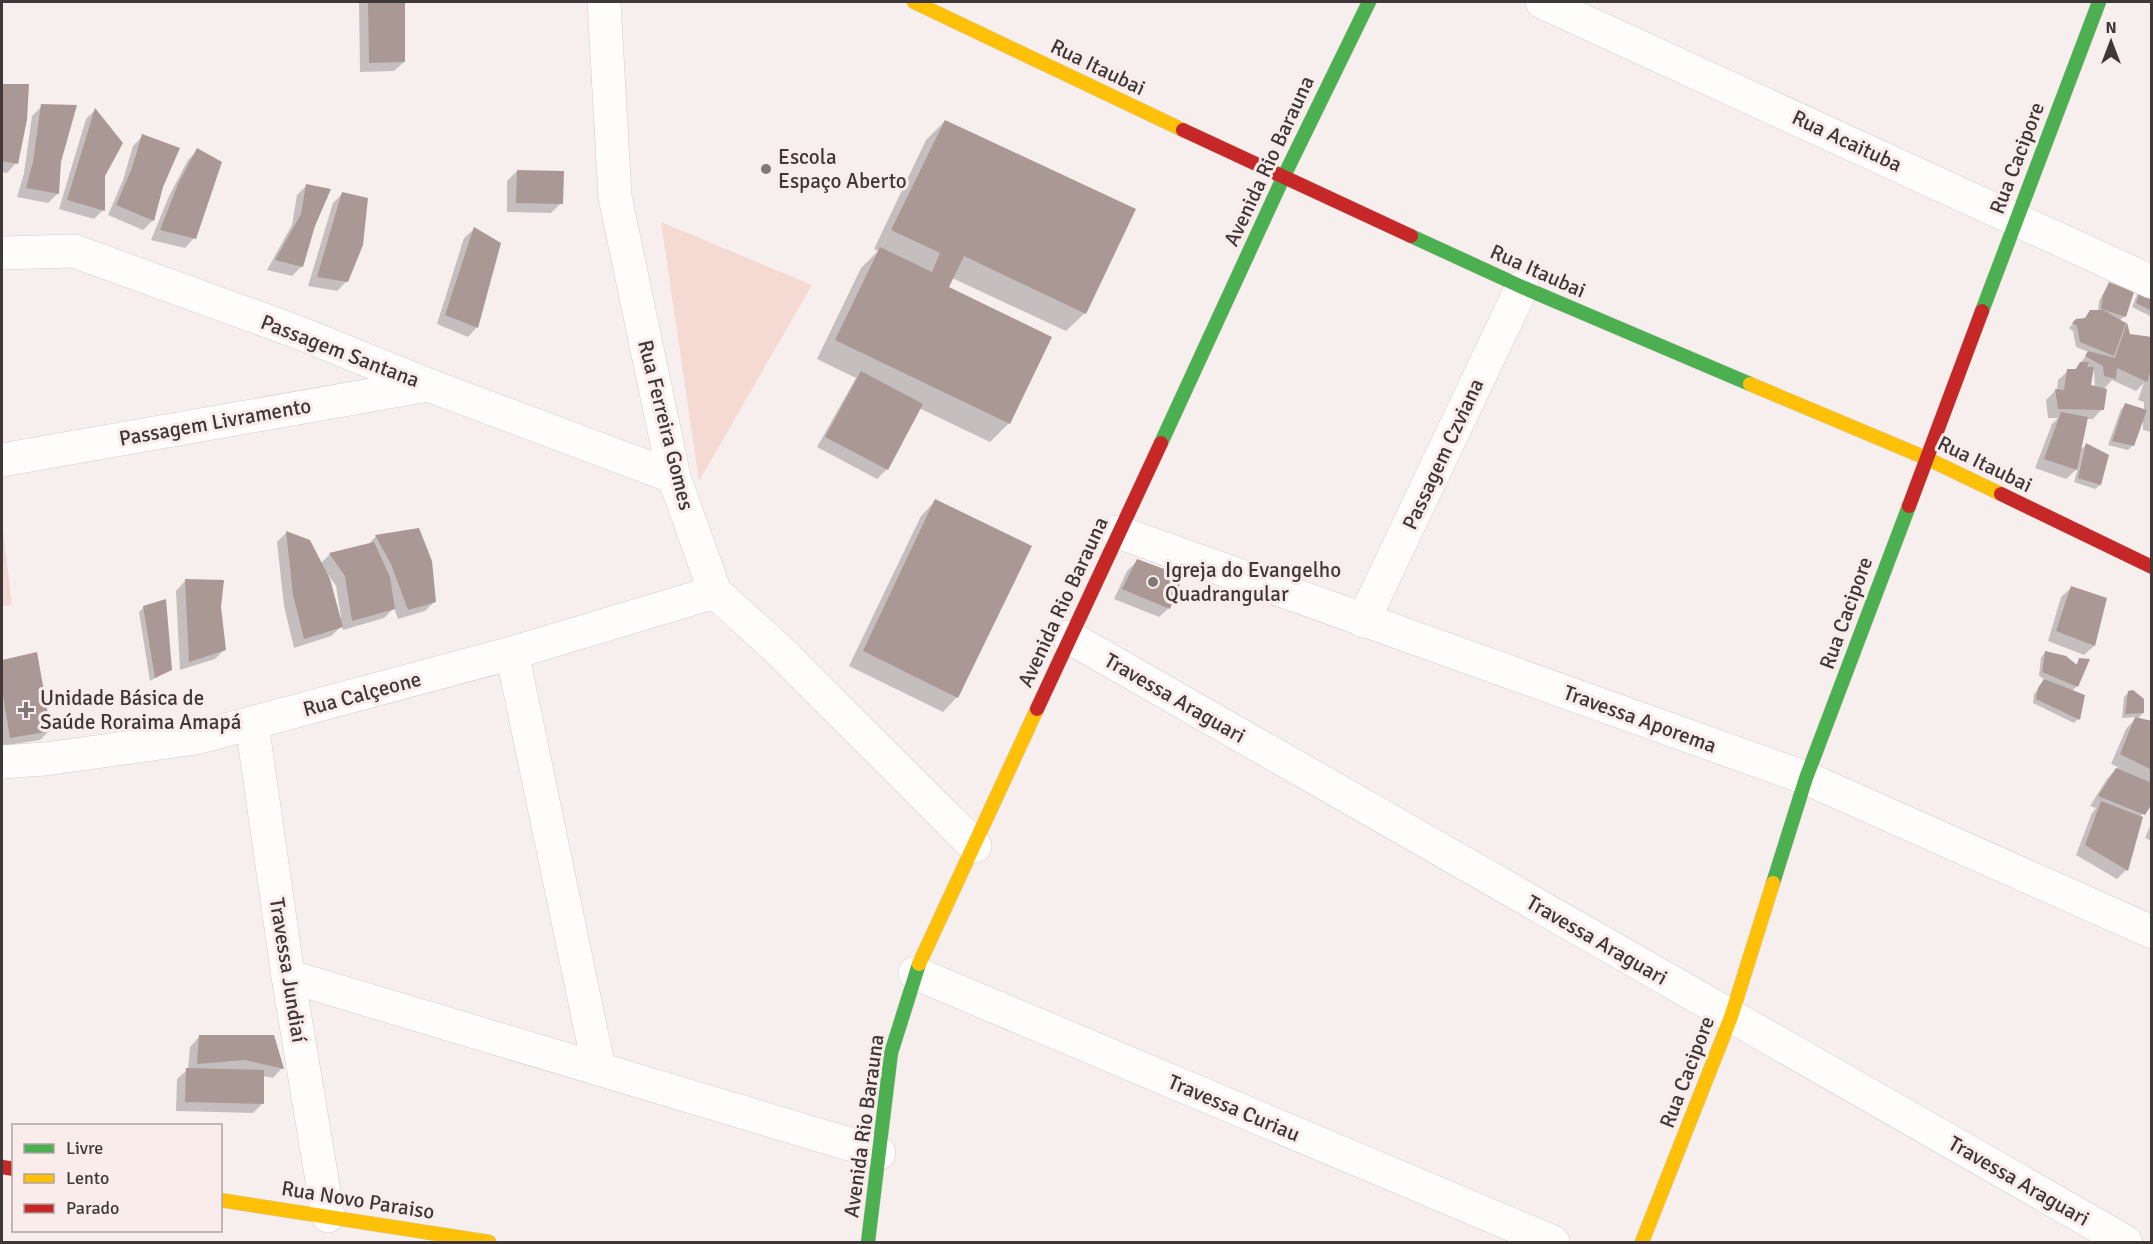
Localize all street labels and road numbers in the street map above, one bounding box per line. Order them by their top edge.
street label: Rua Itaubai [1046,33,1150,101]
street label: Avenida Rio Barauna [1218,72,1320,250]
street label: Rua Cacipore [1984,98,2050,218]
street label: Rua Acaituba [1788,104,1906,178]
street label: Rua Itaubai [1486,238,1590,304]
street label: Passagem Santana [257,309,423,393]
street label: Rua Ferreira Gomes [632,337,700,513]
street label: Passagem Czviana [1397,374,1489,534]
street label: Passagem Livramento [117,392,313,452]
street label: Rua Itaubai [1933,430,2037,498]
street label: Avenida Rio Barauna [1012,513,1114,691]
street label: Rua Cacipore [1814,553,1878,673]
street label: Travessa Araguari [1100,647,1250,749]
street label: Rua Calçeone [300,666,424,722]
street label: Travessa Aporema [1560,679,1720,759]
street label: Travessa Araguari [1522,889,1672,991]
street label: Travessa Jundiaí [264,896,312,1045]
street label: Rua Cacipore [1654,1012,1720,1132]
street label: Avenida Rio Barauna [838,1033,890,1219]
street label: Travessa Curiau [1164,1069,1304,1147]
street label: Travessa Araguari [1944,1130,2094,1232]
street label: Rua Novo Paraiso [279,1175,437,1225]

